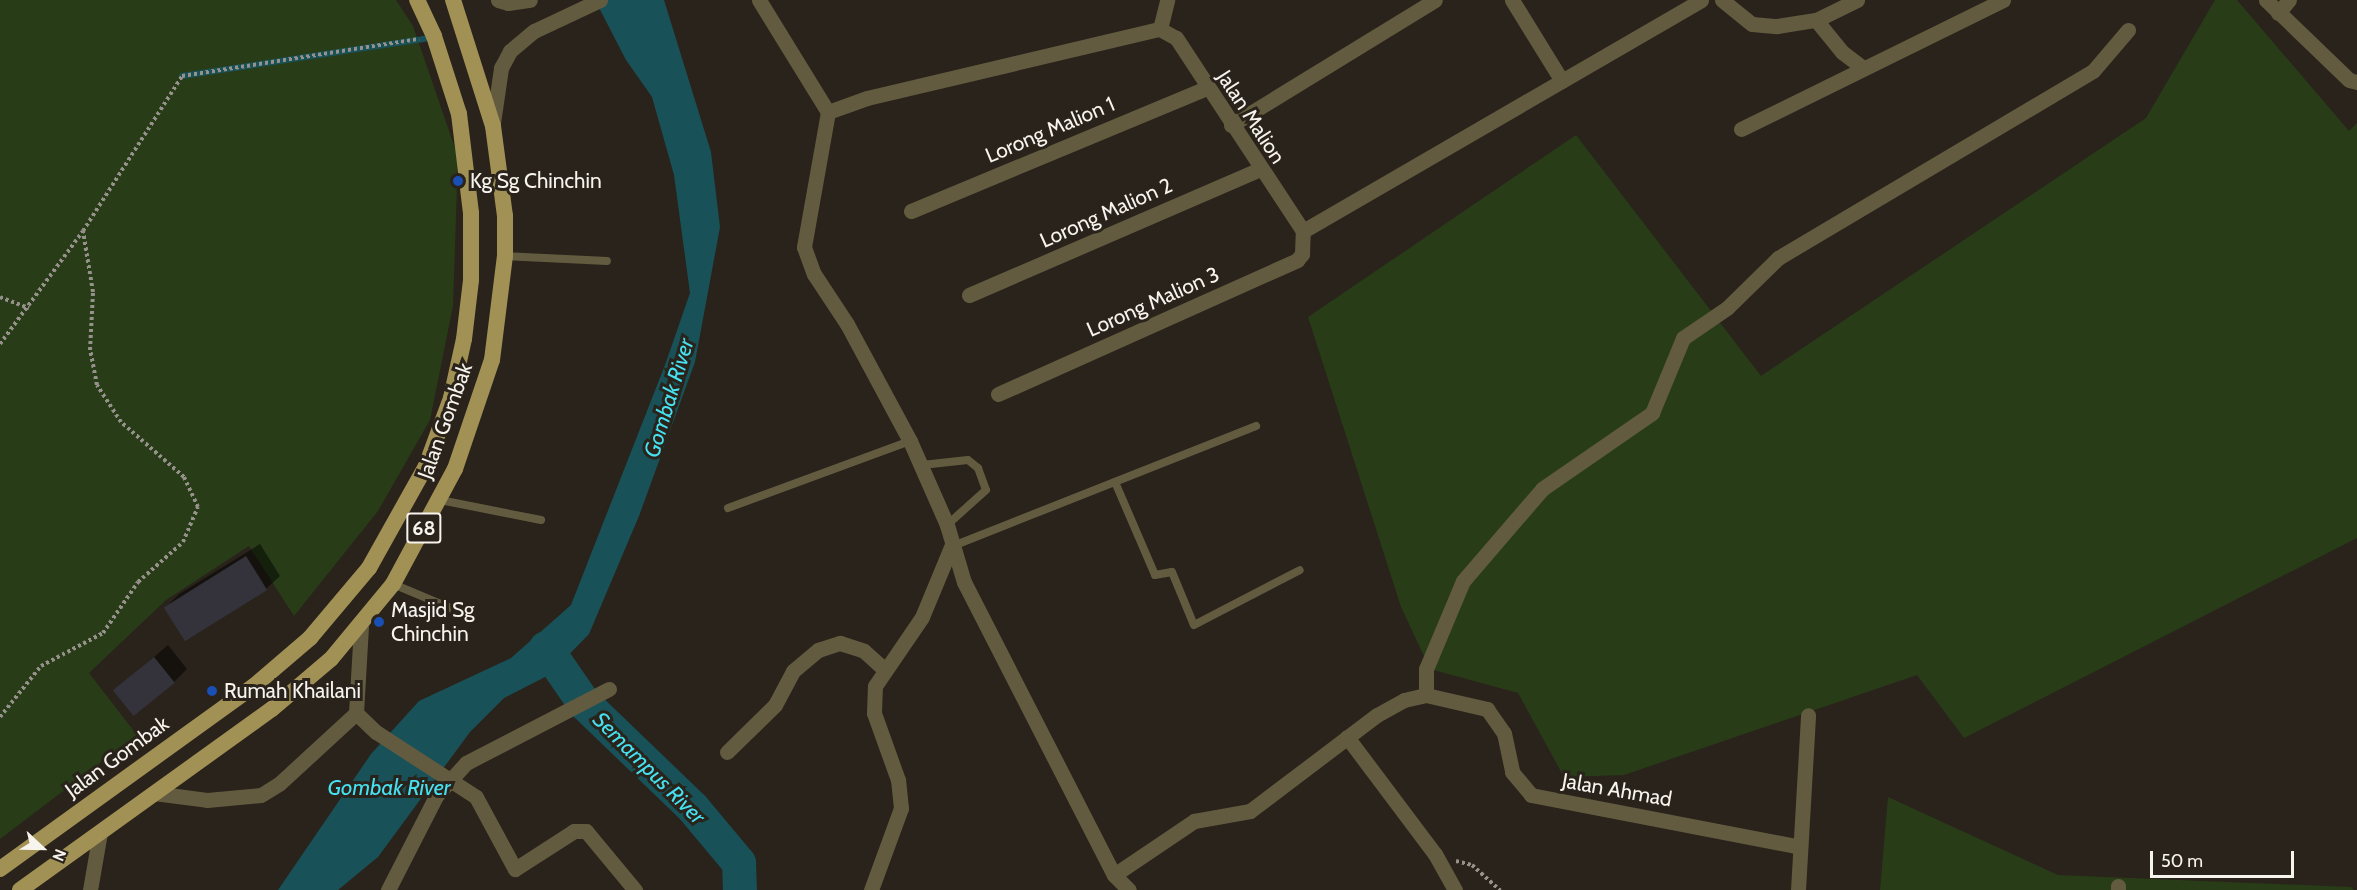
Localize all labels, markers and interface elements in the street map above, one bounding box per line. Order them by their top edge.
street label: Jalan Malion [1211,66,1291,168]
street label: Lorong Malion 1 [982,91,1118,169]
place label: Kg Sg Chinchin [470,168,602,194]
street label: Lorong Malion 2 [1036,173,1176,253]
marker: Kg Sg Chinchin [451,174,465,188]
street label: Lorong Malion 3 [1083,262,1223,342]
water label: Gombak River [638,335,700,461]
street label: Jalan Gombak [412,359,478,483]
road number: 68 [406,511,442,545]
place label: Masjid Sg Chinchin [391,597,475,647]
marker: Masjid Sg Chinchin [372,615,386,629]
place label: Rumah Khailani [224,678,361,704]
marker: Rumah Khailani [205,684,219,698]
water label: Semampus River [587,706,711,830]
street label: Jalan Gombak [60,711,174,803]
street label: Jalan Ahmad [1560,768,1674,812]
water label: Gombak River [327,775,451,801]
north arrow [12,818,72,878]
scale bar [2153,839,2297,877]
text: N [48,846,70,864]
text: 50 m [2161,850,2203,872]

